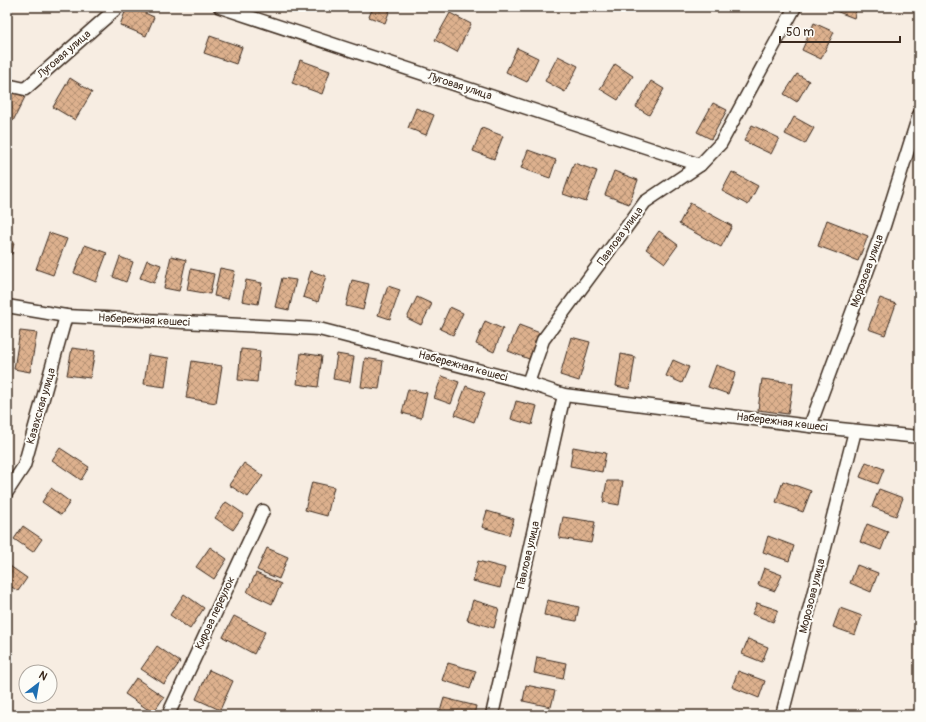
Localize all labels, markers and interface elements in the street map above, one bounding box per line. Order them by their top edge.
scale bar [780,18,900,44]
text: 50 m [786,25,814,40]
street label: Луговая улица [34,27,93,81]
street label: Луговая улица [425,69,494,102]
street label: Павлова улица [594,204,646,268]
street label: Морозова улица [848,233,886,309]
street label: Набережная көшесі [98,311,190,329]
street label: Набережная көшесі [417,348,509,384]
street label: Казахская улица [24,366,58,446]
street label: Набережная көшесі [736,410,828,434]
street label: Павлова улица [514,520,542,590]
street label: Морозова улица [796,557,828,635]
street label: Кирова переулок [192,574,238,652]
north arrow [18,664,58,704]
text: N [36,668,50,684]

